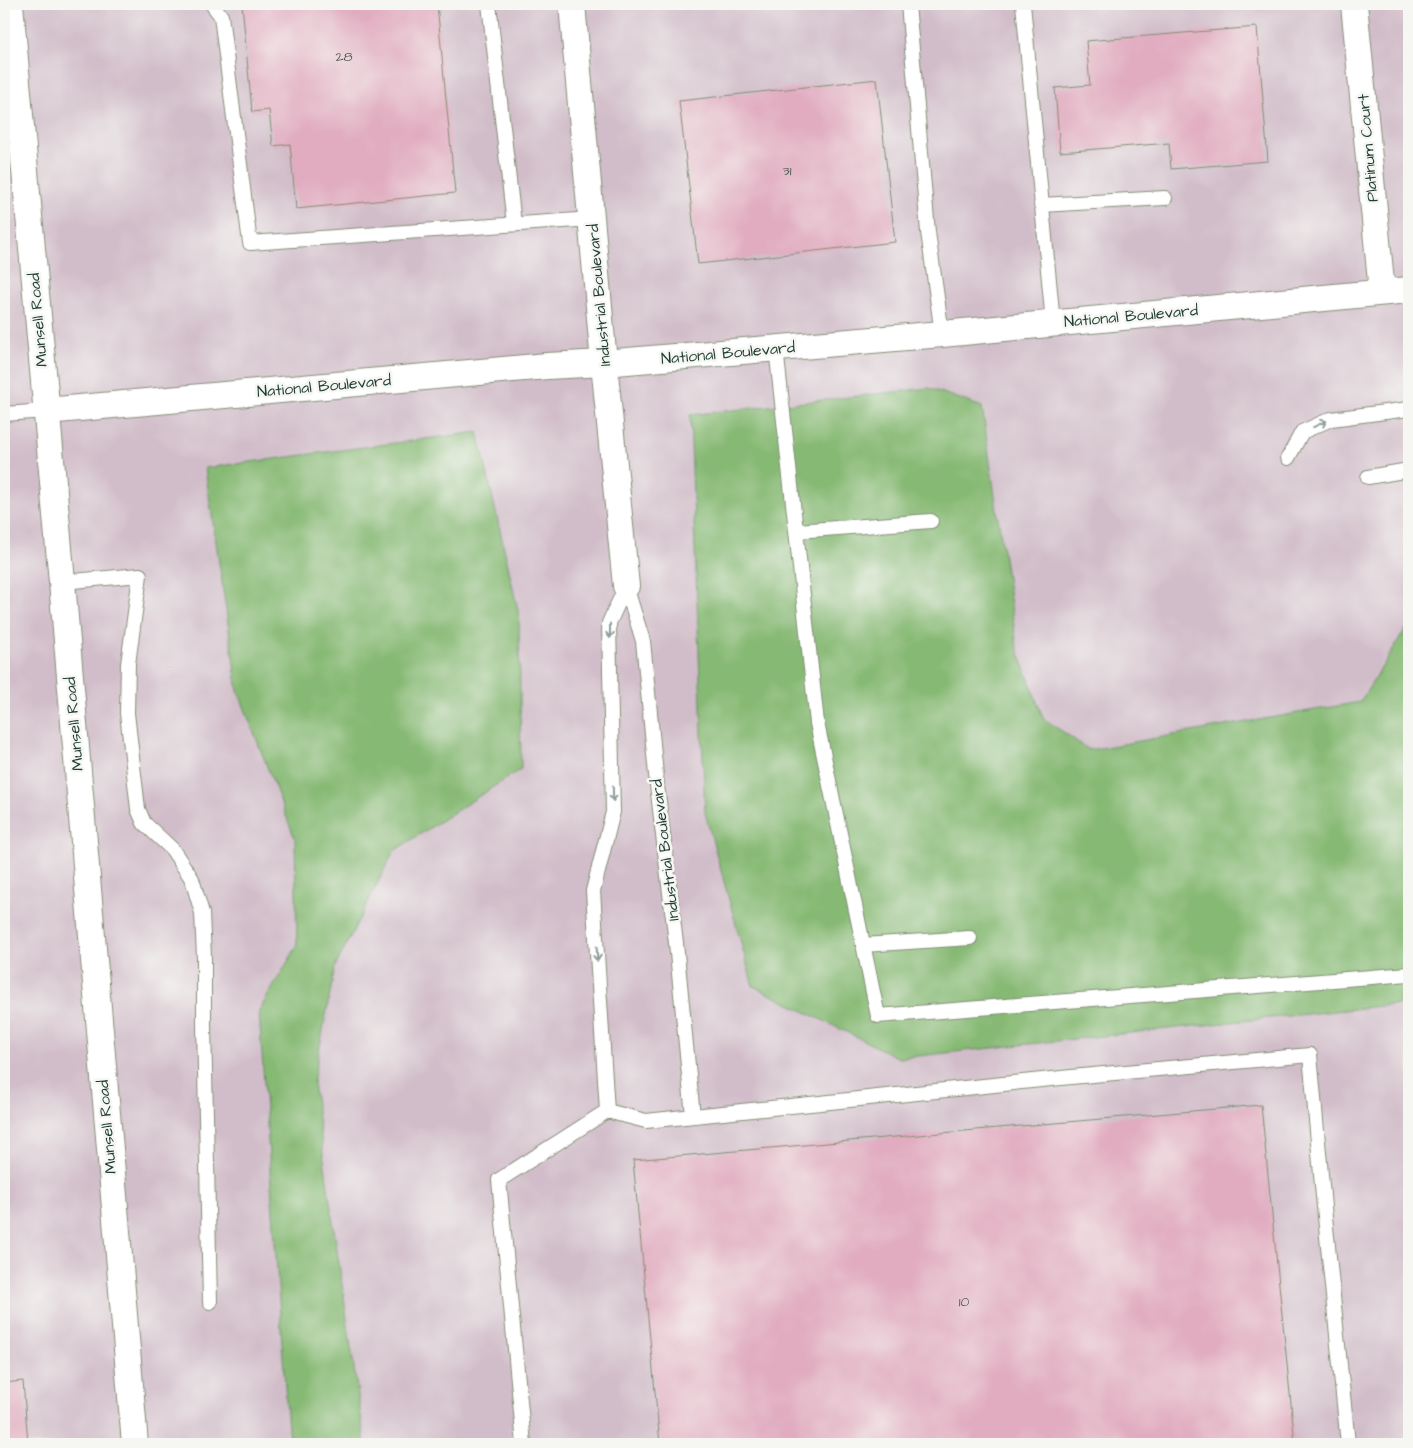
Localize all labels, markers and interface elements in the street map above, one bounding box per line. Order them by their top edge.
house number: 28 [335,47,353,67]
street label: Platinum Court [1352,92,1384,203]
house number: 31 [783,161,792,181]
street label: Industrial Boulevard [582,223,616,367]
street label: Munsell Road [23,272,53,368]
street label: National Boulevard [1063,299,1199,333]
street label: National Boulevard [660,336,796,370]
street label: National Boulevard [256,369,392,403]
one-way arrow [1312,419,1327,428]
one-way arrow [605,623,615,639]
street label: Munsell Road [59,676,89,772]
street label: Industrial Boulevard [645,778,685,922]
one-way arrow [608,785,617,801]
one-way arrow [593,945,602,961]
street label: Munsell Road [92,1079,122,1175]
house number: 10 [959,1292,969,1312]

